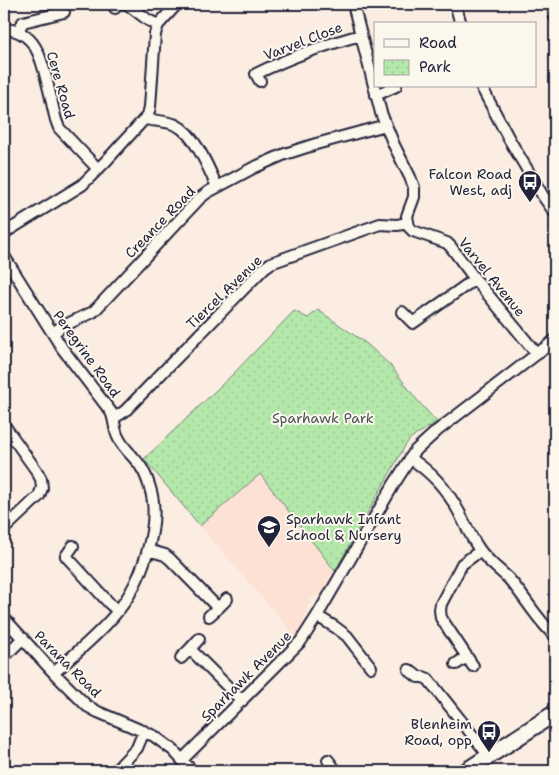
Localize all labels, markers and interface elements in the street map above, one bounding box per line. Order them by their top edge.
street label: Varvel Close [261,18,345,64]
legend [374,22,536,88]
text: Road [419,33,457,53]
street label: Cere Road [43,49,79,121]
text: Park [419,57,451,77]
place label: Falcon Road West, adj [428,165,512,199]
bus stop icon: Falcon Road West, adj [517,169,543,203]
street label: Creance Road [121,182,199,262]
street label: Varvel Avenue [455,234,529,320]
street label: Tiercel Avenue [182,251,266,333]
street label: Peregrine Road [49,307,125,401]
park label: Sparhawk Park [272,409,374,427]
place label: Sparhawk Infant School & Nursery [286,510,402,544]
school or university icon: Sparhawk Infant School & Nursery [256,514,282,548]
street label: Parana Road [31,627,105,701]
street label: Sparhawk Avenue [197,627,295,725]
place label: Blenheim Road, opp [404,715,472,749]
bus stop icon: Blenheim Road, opp [476,719,502,753]

